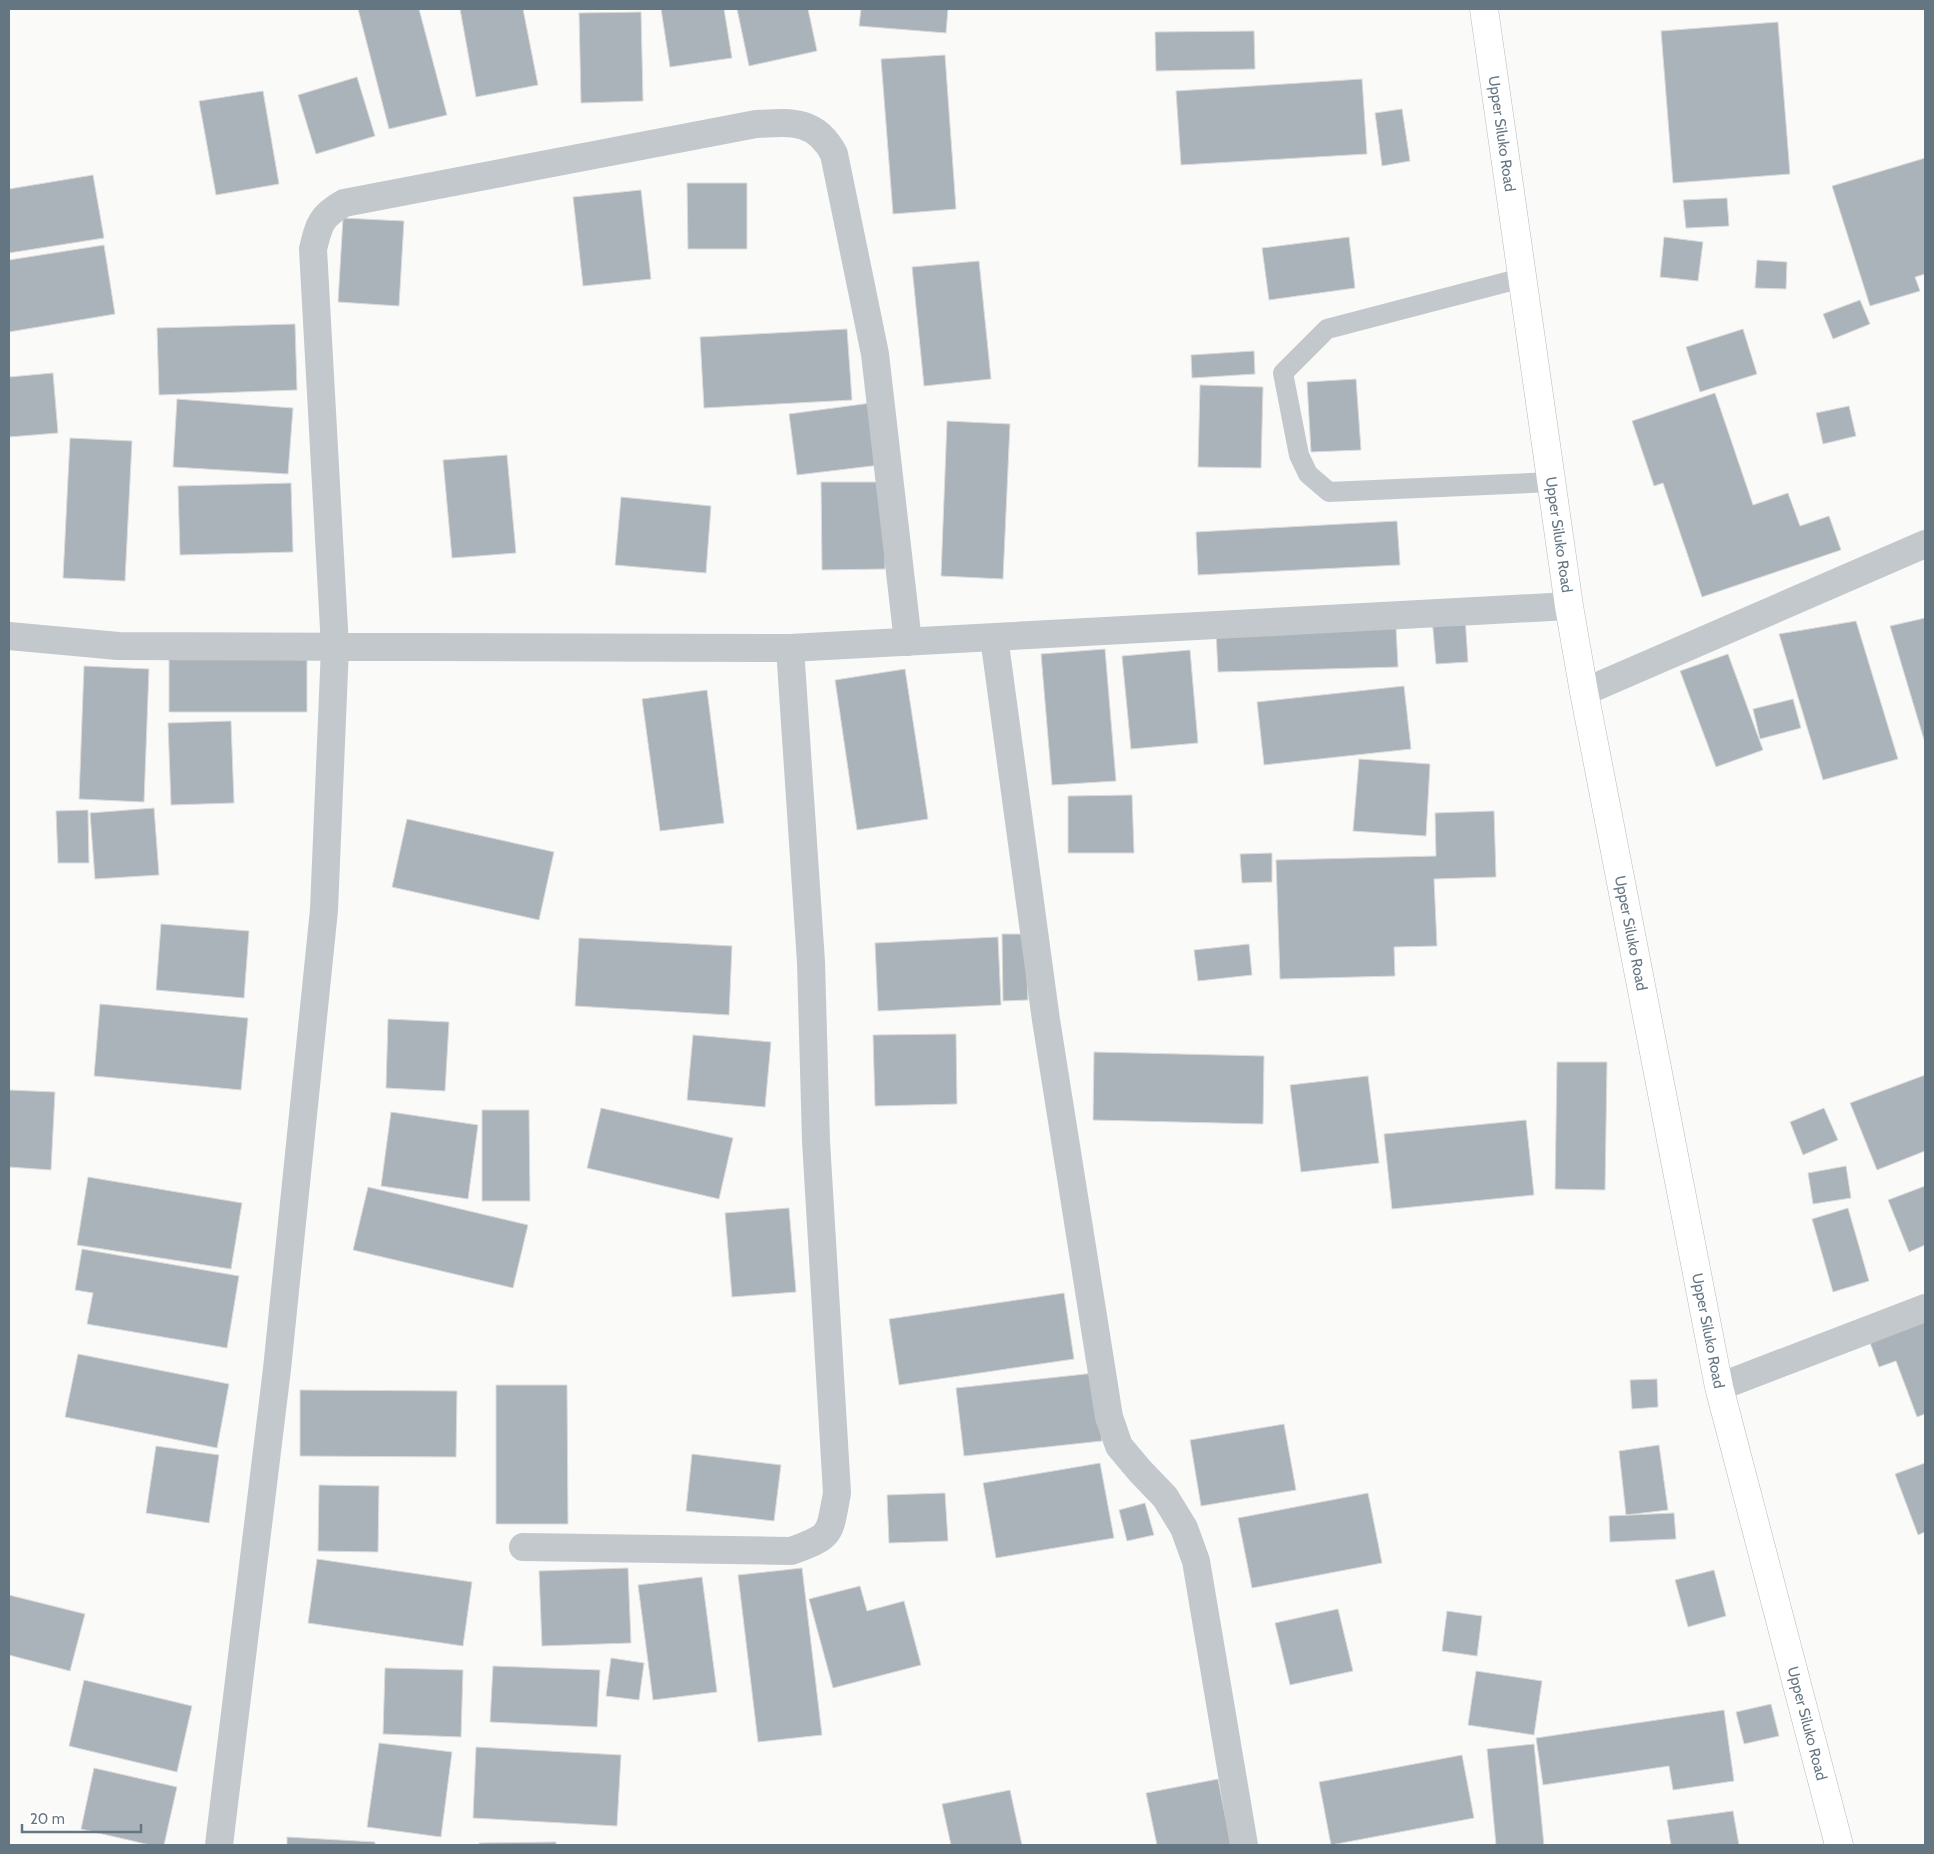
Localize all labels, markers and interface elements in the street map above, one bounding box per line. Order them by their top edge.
street label: Upper Siluko Road [1485,75,1519,193]
street label: Upper Siluko Road [1542,476,1576,594]
street label: Upper Siluko Road [1611,874,1651,992]
street label: Upper Siluko Road [1688,1272,1728,1390]
street label: Upper Siluko Road [1784,1664,1831,1782]
scale bar [22,1802,141,1834]
text: 20 m [30,1810,65,1828]

